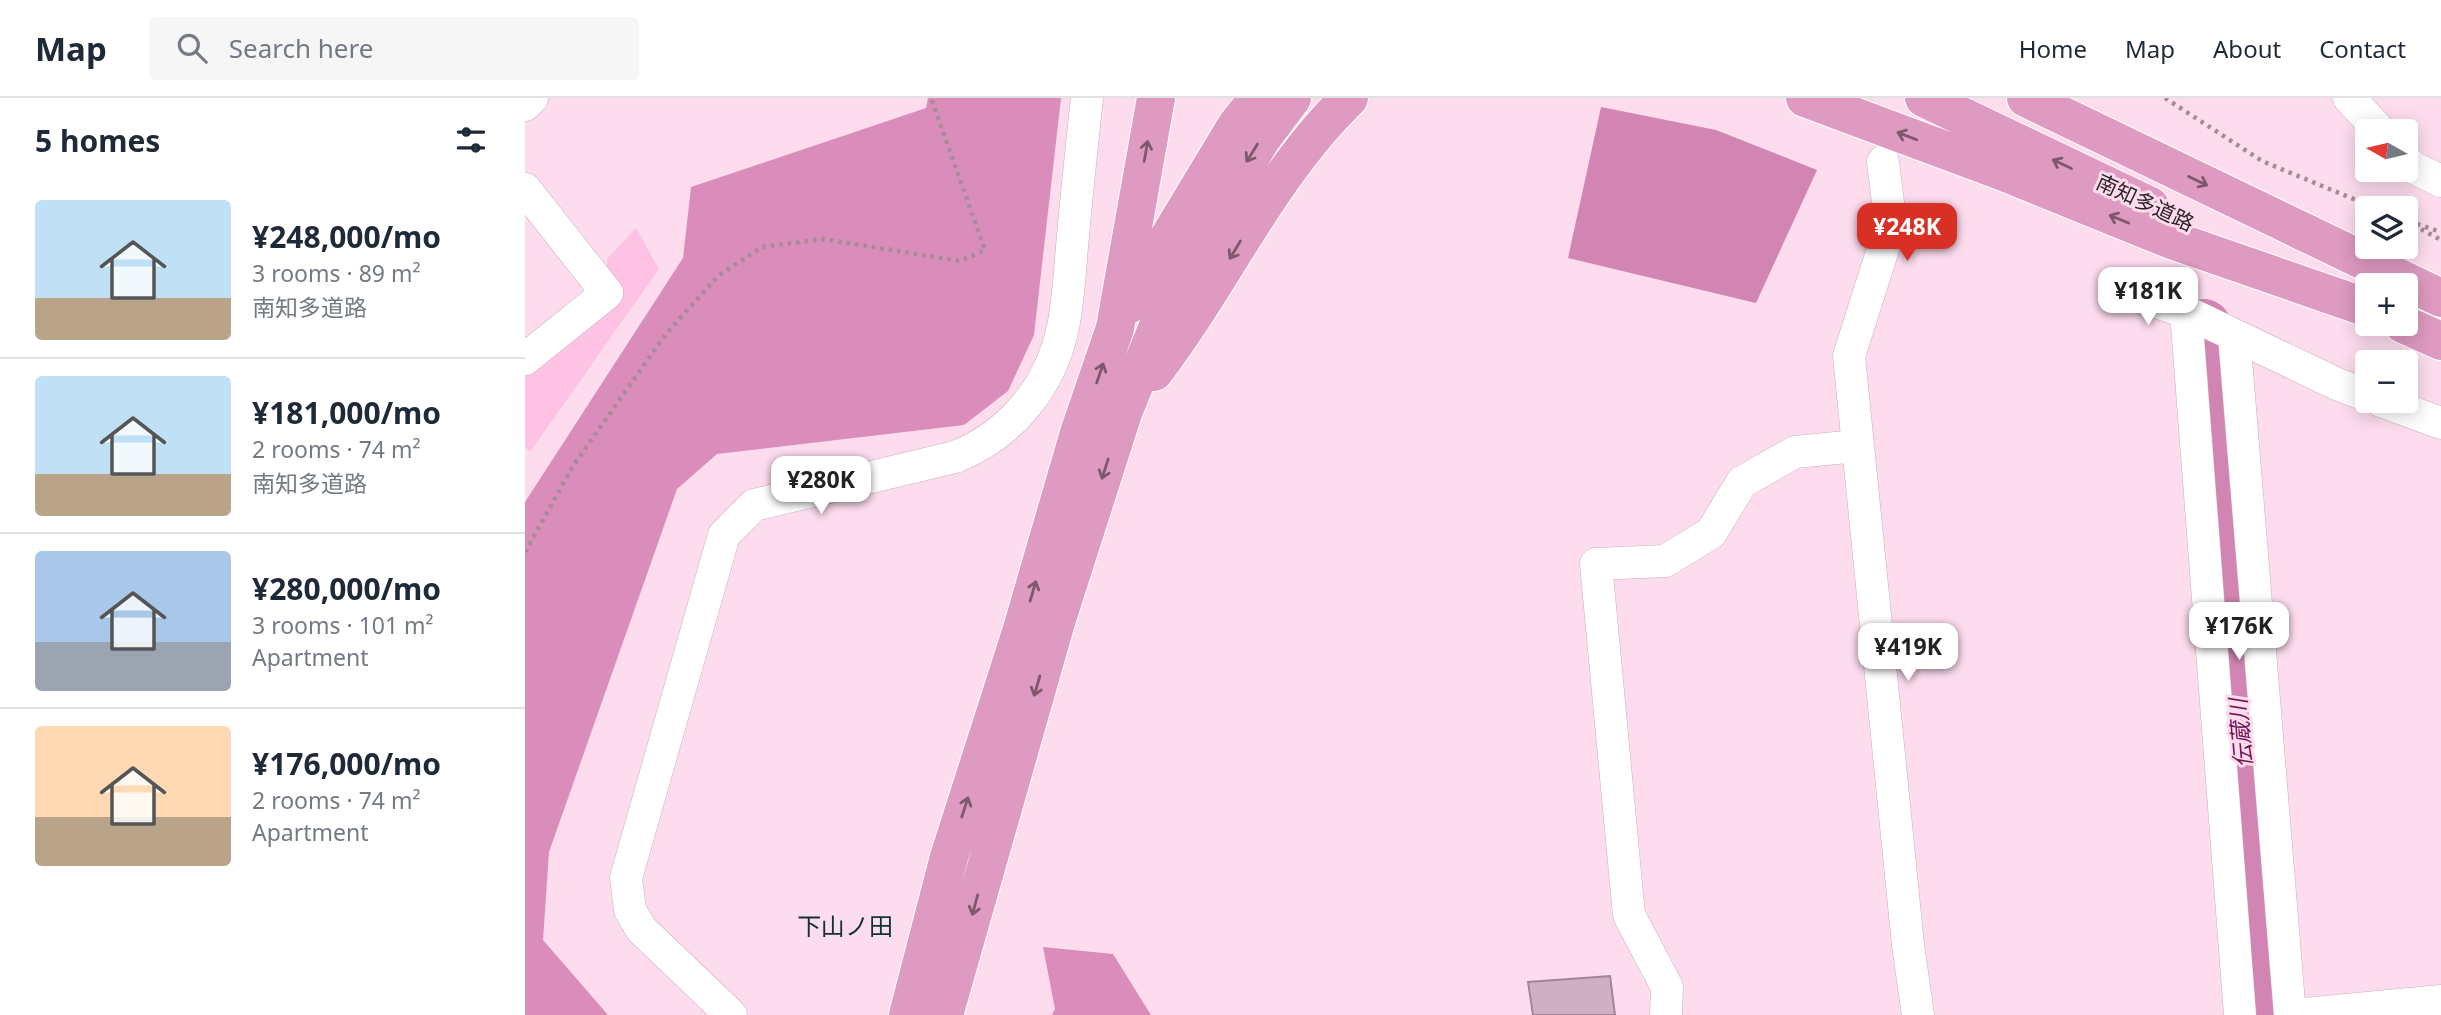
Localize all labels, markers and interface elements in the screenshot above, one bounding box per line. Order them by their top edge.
search box [149,17,639,80]
text: Map [35,26,107,71]
icon: search [173,29,211,67]
text: Search here [229,30,373,66]
text: Home [2019,32,2087,65]
text: Map [2125,32,2175,65]
text: About [2213,32,2281,65]
text: Contact [2319,32,2406,65]
north arrow [2355,119,2419,182]
map controls [2355,119,2418,413]
text: 5 homes [35,120,160,161]
icon: filters [452,121,490,159]
one-way arrow [1897,129,1919,141]
one-way arrow [1140,140,1153,163]
one-way arrow [1245,143,1259,163]
one-way arrow [2052,157,2073,170]
street label: 南知多道路 [2092,167,2199,237]
one-way arrow [2187,174,2208,188]
button: layers [2355,196,2418,259]
pin: ¥248K [1858,204,1956,263]
text: ¥248K [1873,210,1941,242]
one-way arrow [2109,212,2130,225]
text: ¥248,000/mo [252,216,441,257]
icon: home [91,228,175,312]
one-way arrow [1228,239,1242,259]
text: 3 rooms · 89 m² [252,257,421,289]
pin: ¥181K [2099,268,2197,327]
button: + [2355,273,2418,336]
text: ¥181K [2114,274,2182,306]
text: 南知多道路 [252,291,367,323]
button: − [2355,350,2418,413]
one-way arrow [1094,362,1107,384]
text: ¥181,000/mo [252,392,441,433]
icon: home [91,404,175,488]
text: 2 rooms · 74 m² [252,433,421,465]
pin: ¥280K [772,456,870,516]
one-way arrow [1098,458,1111,480]
text: ¥280K [787,463,855,495]
text: 南知多道路 [252,467,367,499]
text: ¥280,000/mo [252,568,441,609]
icon: home [91,579,175,663]
one-way arrow [1028,580,1041,602]
pin: ¥176K [2190,602,2288,662]
text: 3 rooms · 101 m² [252,609,434,641]
text: ¥176K [2205,609,2273,641]
pin: ¥419K [1859,624,1957,683]
text: ¥419K [1874,630,1942,662]
text: Apartment [252,641,369,673]
one-way arrow [1030,675,1043,697]
water label: 伝蔵川 [2221,694,2259,769]
text: ¥176,000/mo [252,743,441,784]
icon: home [91,754,175,838]
text: 2 rooms · 74 m² [252,784,421,816]
one-way arrow [959,797,972,819]
text: Apartment [252,816,369,848]
one-way arrow [968,893,981,916]
district label: 下山ノ田 [797,909,893,942]

